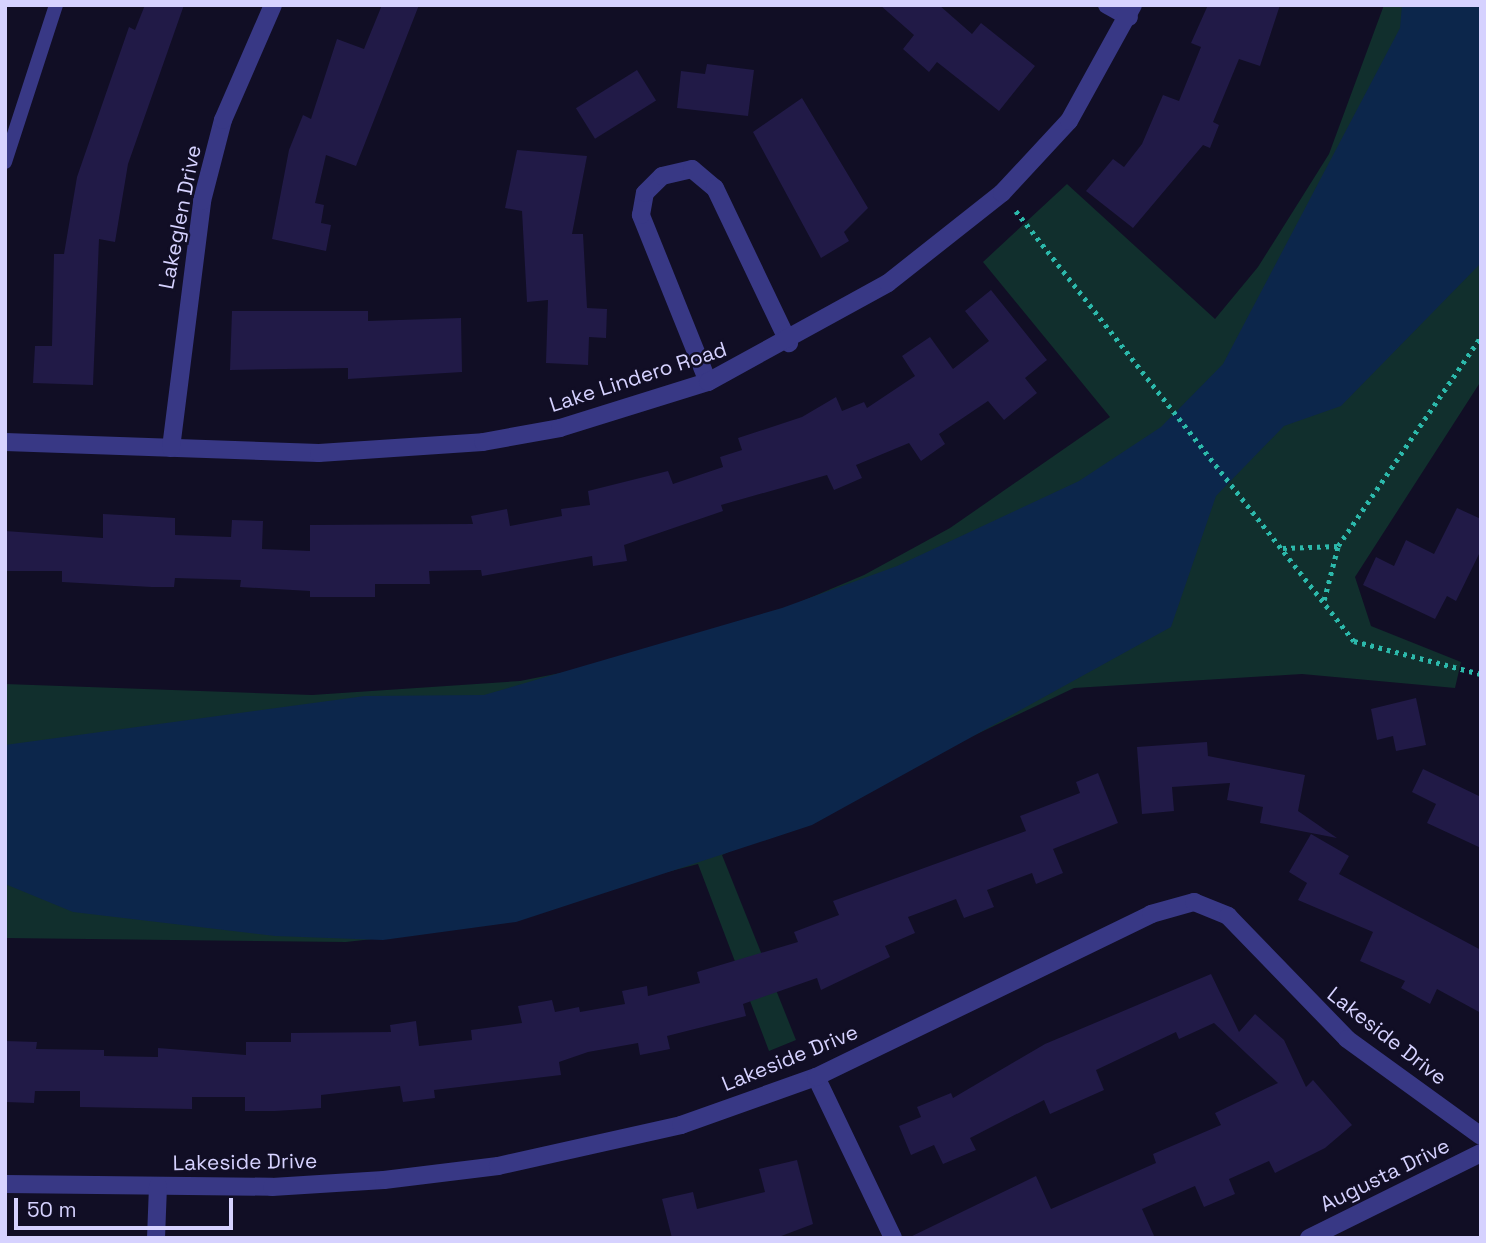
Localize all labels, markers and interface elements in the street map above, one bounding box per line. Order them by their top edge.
street label: Lakeglen Drive [154,143,206,291]
street label: Lake Lindero Road [546,336,730,418]
street label: Lakeside Drive [1322,982,1452,1090]
street label: Lakeside Drive [718,1019,862,1097]
street label: Augusta Drive [1316,1133,1454,1217]
street label: Lakeside Drive [172,1148,318,1176]
scale bar [18,1184,236,1228]
text: 50 m [27,1196,77,1223]

